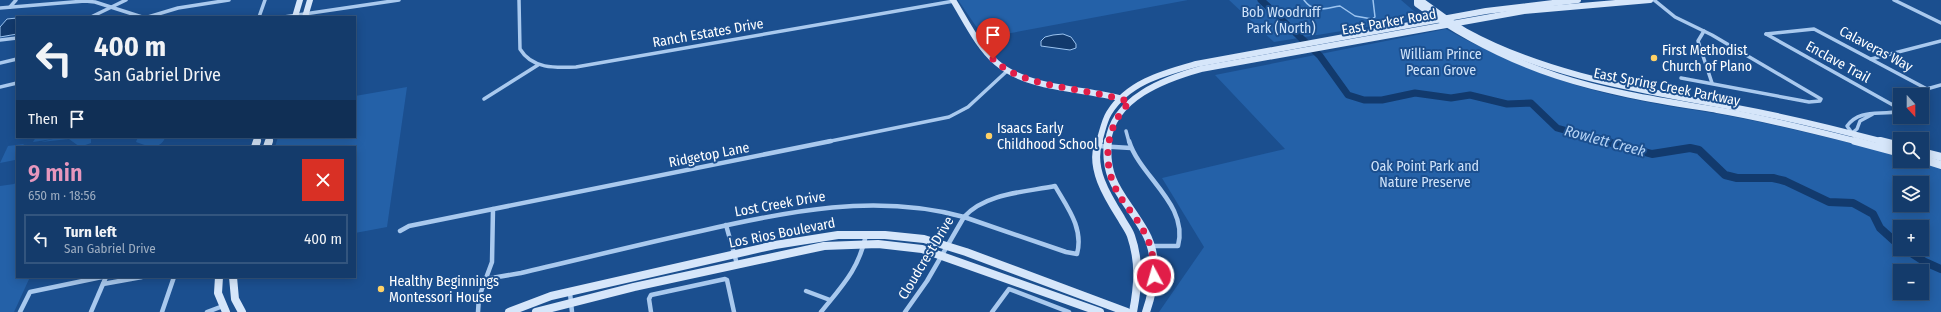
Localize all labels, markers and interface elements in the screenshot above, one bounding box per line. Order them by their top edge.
park label: Bob Woodruff Park (North) [1241,4,1322,37]
street label: East Parker Road [1340,5,1438,39]
street label: Ranch Estates Drive [651,15,765,51]
pin [976,18,1010,59]
street label: Calaveras Way [1836,23,1916,76]
icon: arrive [982,24,1004,46]
text: 400 m [94,30,166,63]
icon: left [28,32,80,84]
street label: Enclave Trail [1803,37,1873,87]
place label: First Methodist Church of Plano [1662,42,1752,75]
park label: William Prince Pecan Grove [1400,46,1482,79]
marker: First Methodist Church of Plano [1649,53,1659,63]
text: San Gabriel Drive [94,64,221,86]
street label: East Spring Creek Parkway [1592,64,1742,110]
north arrow [1893,88,1929,124]
map controls [1893,88,1929,300]
icon: arrive [66,108,88,130]
text: Then [28,110,58,128]
place label: Isaacs Early Childhood School [997,120,1098,153]
water label: Rowlett Creek [1562,122,1648,161]
marker: Isaacs Early Childhood School [984,131,994,141]
button: search [1893,132,1929,168]
street label: Ridgetop Lane [667,139,751,171]
park label: Oak Point Park and Nature Preserve [1371,158,1479,191]
text: 9 min [28,159,82,187]
button: close [302,159,344,201]
button: layers [1893,176,1929,212]
text: 650 m · 18:56 [28,188,96,203]
street label: Lost Creek Drive [733,188,827,220]
street label: Cloudcrest Drive [895,213,957,303]
street label: Los Rios Boulevard [727,214,837,252]
button: + [1893,220,1929,256]
text: Turn left [64,223,117,241]
icon: left [30,228,52,250]
text: 400 m [304,230,342,248]
text: San Gabriel Drive [64,241,156,256]
position arrow [1133,255,1175,297]
button: − [1893,264,1929,300]
place label: Healthy Beginnings Montessori House [389,273,499,306]
marker: Healthy Beginnings Montessori House [376,284,386,294]

